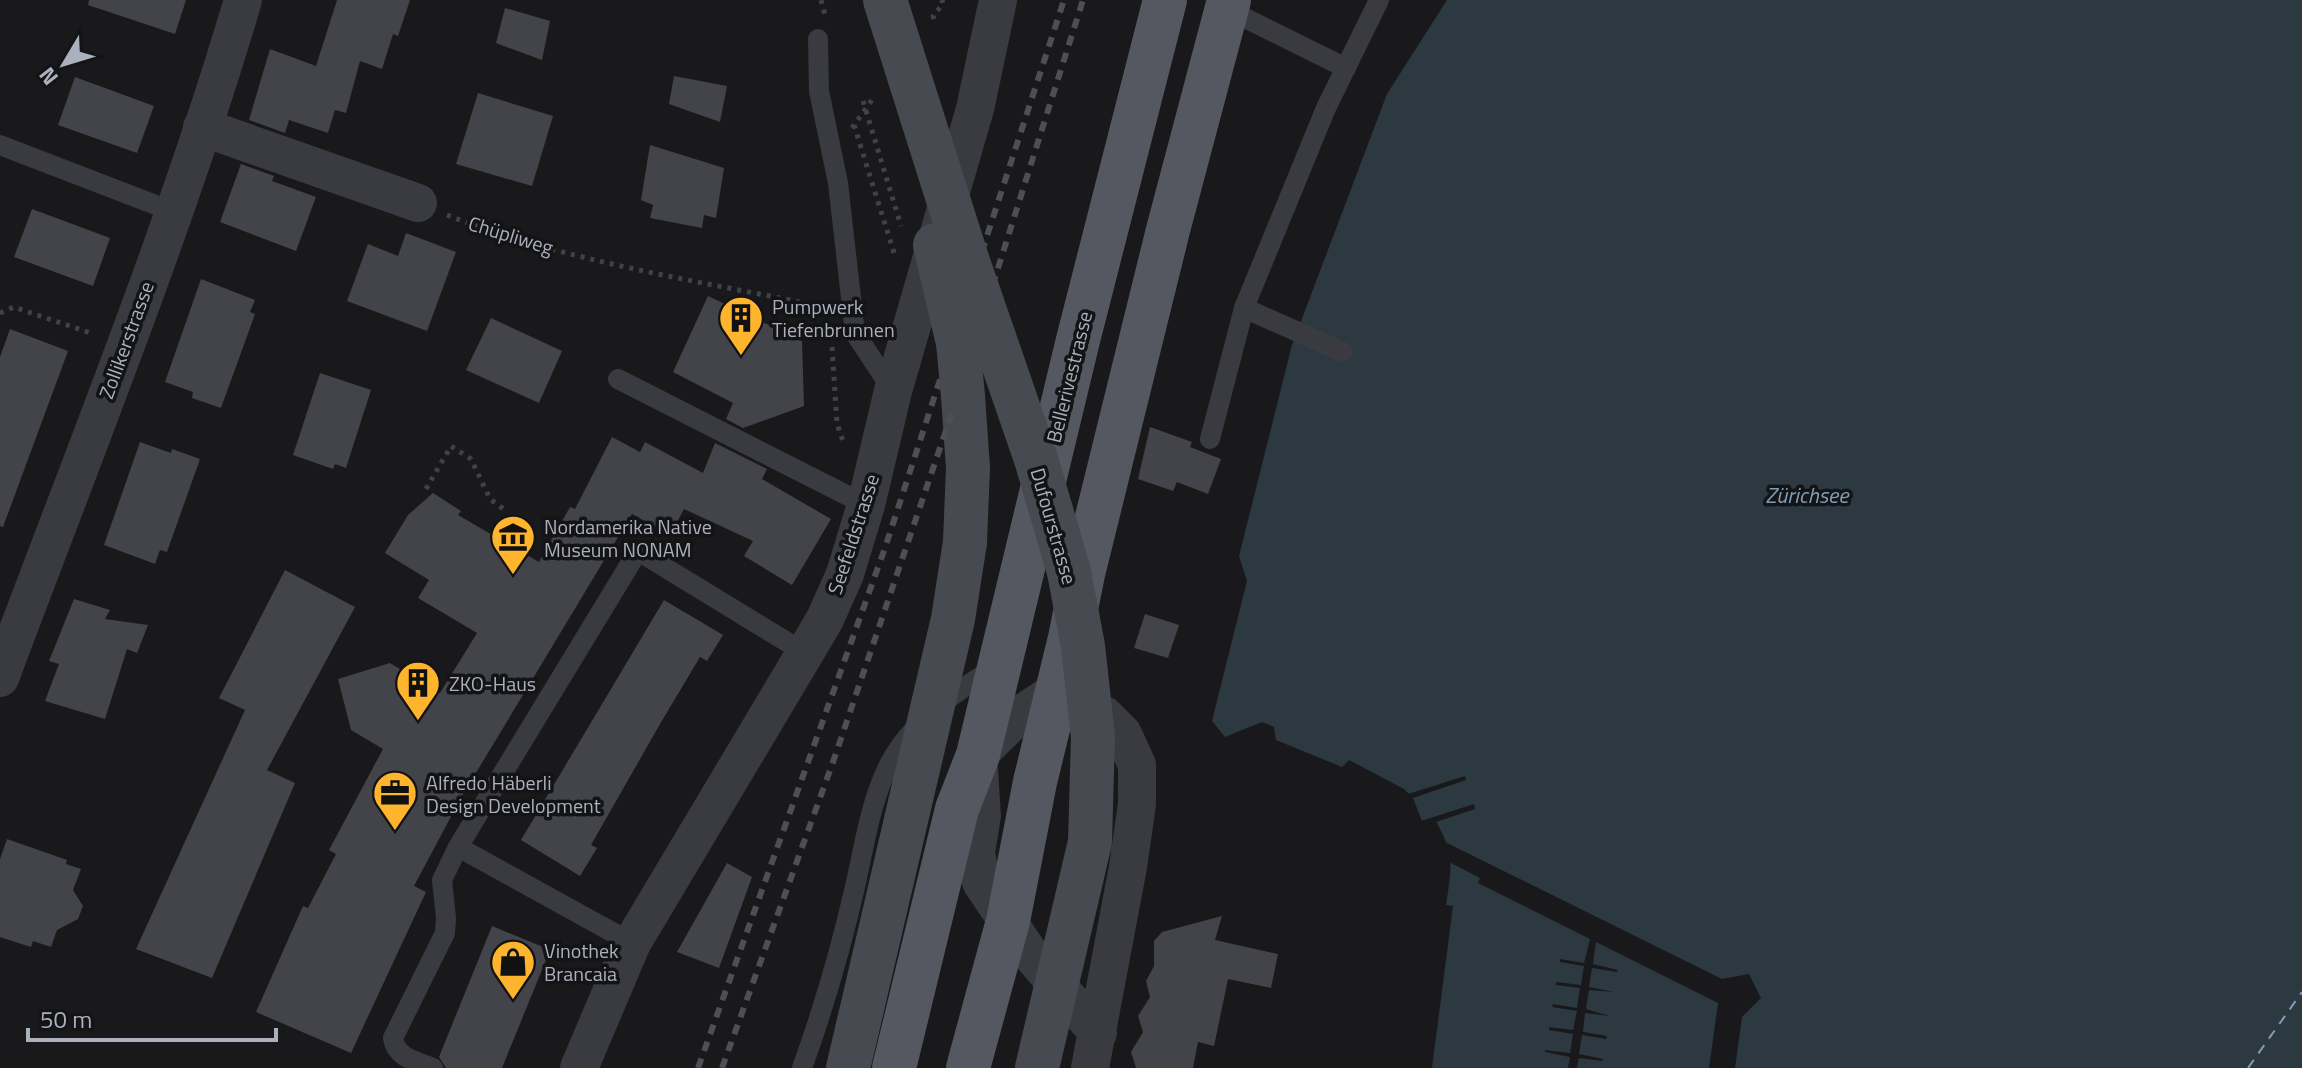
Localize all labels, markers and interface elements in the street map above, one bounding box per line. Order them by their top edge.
north arrow [24,24,104,104]
text: N [30,60,66,93]
street label: Chüpliweg [465,207,557,263]
street label: Zollikerstrasse [90,277,162,403]
place label: Pumpwerk Tiefenbrunnen [772,291,895,345]
building icon: Pumpwerk Tiefenbrunnen [717,294,765,357]
street label: Bellerivestrasse [1038,308,1100,446]
street label: Dufourstrasse [1023,464,1085,588]
street label: Seefeldstrasse [819,470,887,598]
water label: Zürichsee [1766,478,1850,512]
place label: Nordamerika Native Museum NONAM [544,511,712,565]
museum icon: Nordamerika Native Museum NONAM [489,513,537,576]
building icon: ZKO-Haus [394,659,442,722]
place label: ZKO-Haus [449,668,536,699]
place label: Alfredo Häberli Design Development [426,767,601,821]
office icon: Alfredo Häberli Design Development [371,769,419,832]
place label: Vinothek Brancaia [544,935,619,989]
shop icon: Vinothek Brancaia [489,938,537,1001]
scale bar [28,992,276,1042]
text: 50 m [40,1001,92,1037]

